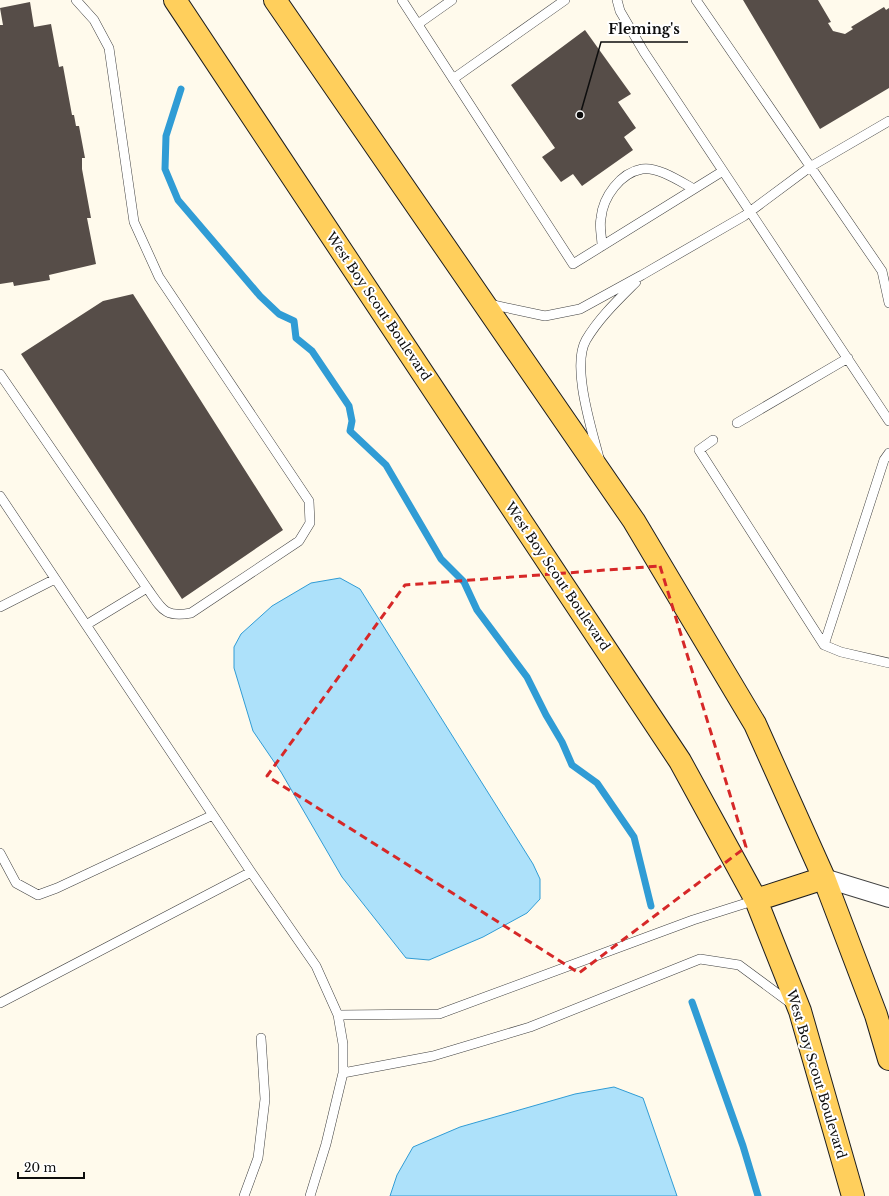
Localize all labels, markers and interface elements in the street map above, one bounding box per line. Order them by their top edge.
callout: Fleming's [601,16,688,42]
text: Fleming's [608,20,680,38]
street label: West Boy Scout Boulevard [322,228,435,384]
street label: West Boy Scout Boulevard [501,498,614,654]
street label: West Boy Scout Boulevard [782,987,850,1161]
scale bar [18,1154,84,1180]
text: 20 m [24,1160,56,1175]

